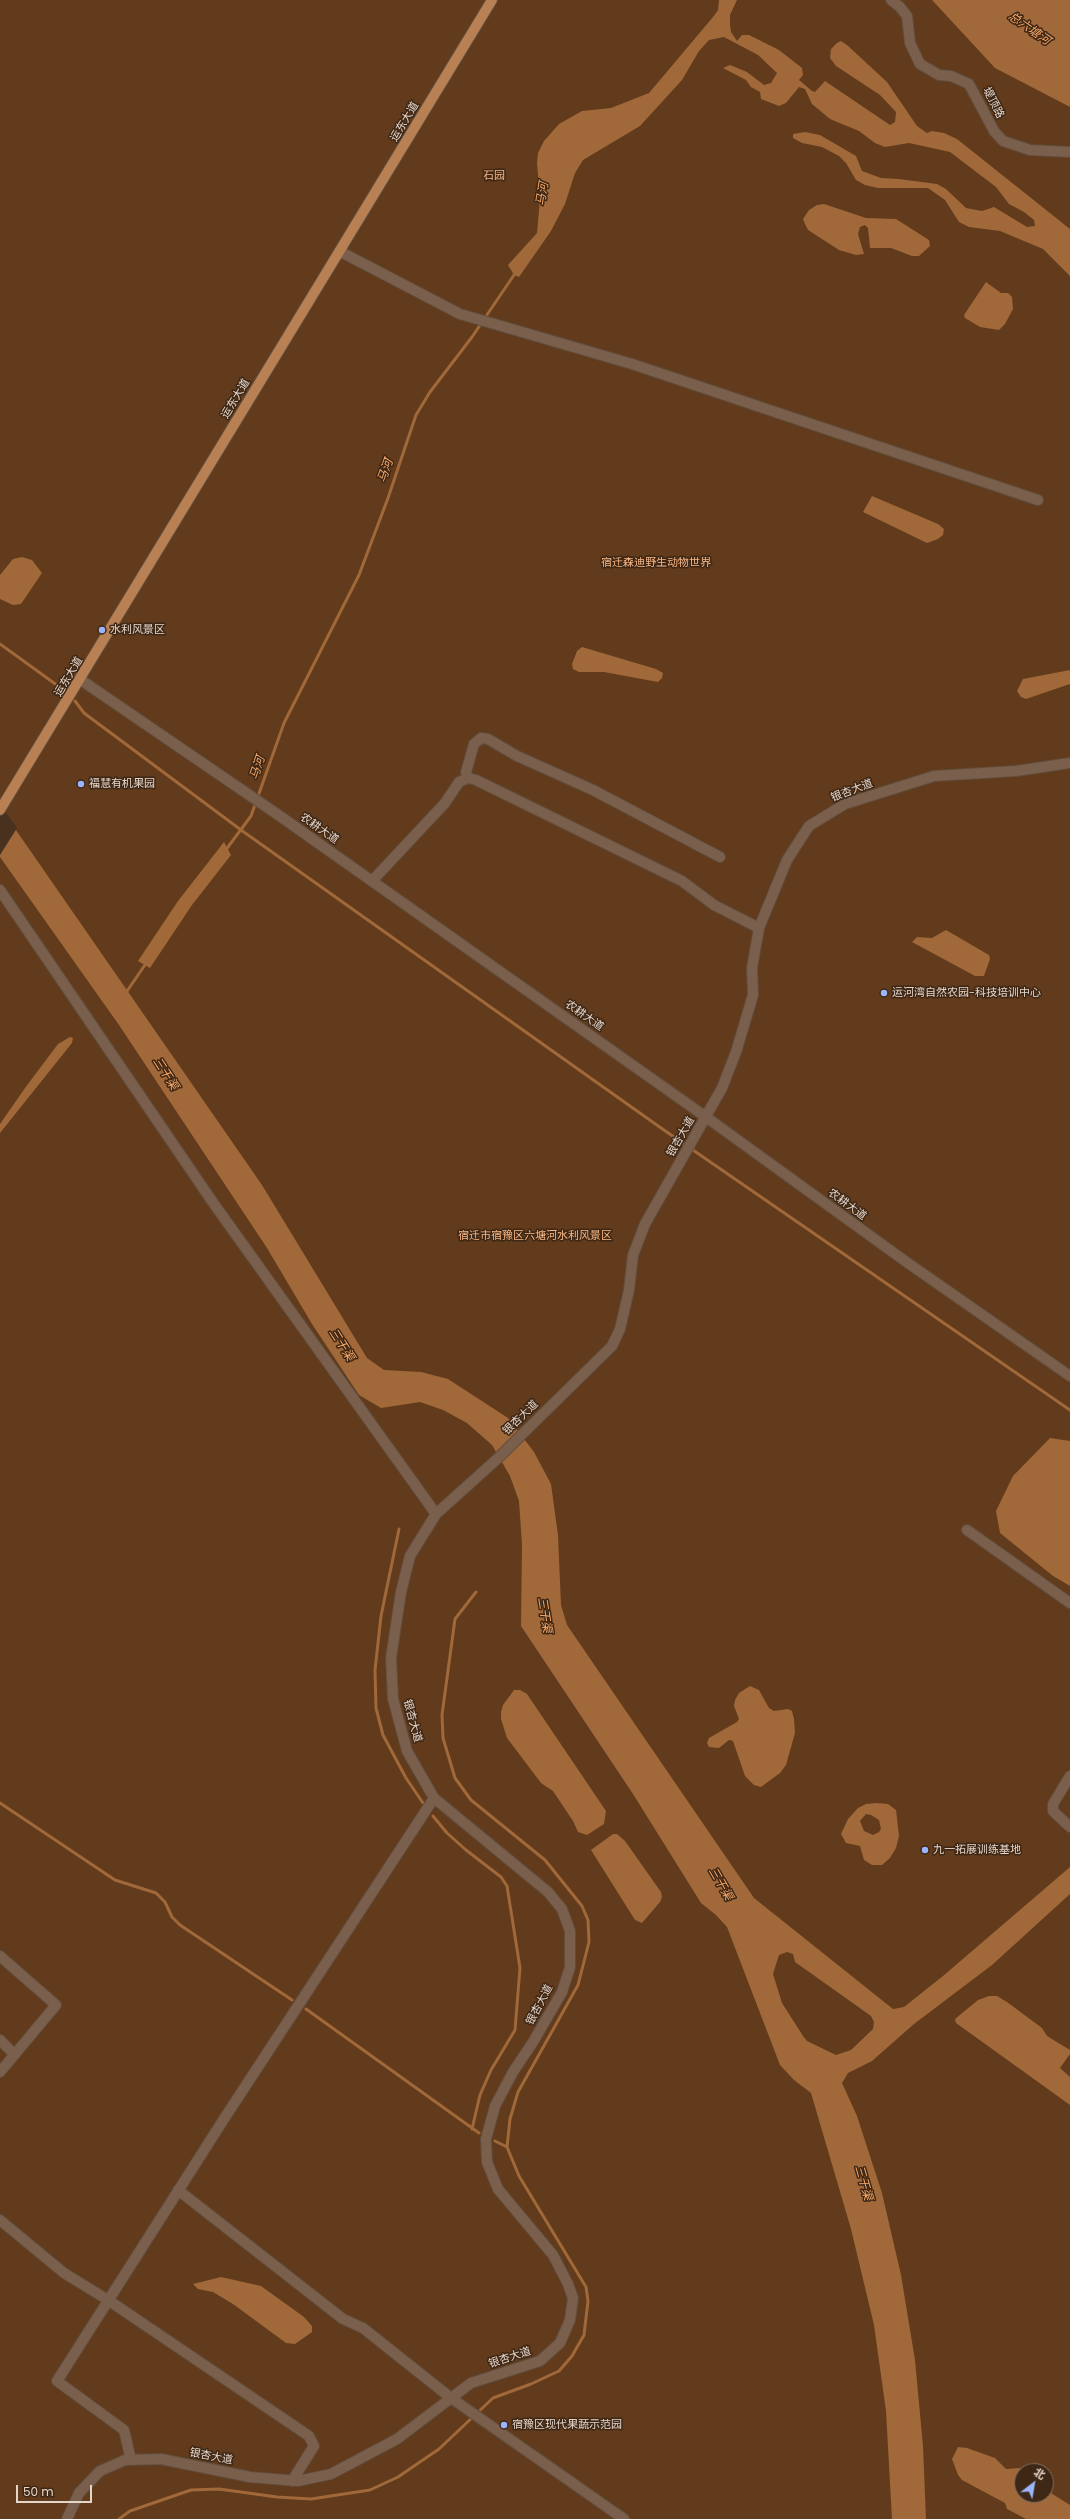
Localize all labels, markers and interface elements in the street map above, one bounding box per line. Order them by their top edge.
water label: 总六塘河 [1005,9,1053,49]
street label: 堤顶路 [980,85,1006,121]
street label: 运东大道 [388,100,422,144]
park label: 石园 [483,169,505,183]
water label: 马河 [534,181,552,207]
street label: 运东大道 [219,377,253,421]
water label: 马河 [375,457,397,485]
park label: 宿迁森迪野生动物世界 [601,556,711,570]
place label: 水利风景区 [110,623,165,637]
marker: 水利风景区 [97,625,107,635]
street label: 运东大道 [52,655,86,699]
water label: 马河 [247,754,269,782]
place label: 福慧有机果园 [89,777,155,791]
street label: 银杏大道 [829,777,875,805]
marker: 福慧有机果园 [76,779,86,789]
street label: 农耕大道 [297,811,341,847]
place label: 运河湾自然农园-科技培训中心 [892,986,1041,1000]
marker: 运河湾自然农园-科技培训中心 [879,988,889,998]
street label: 农耕大道 [562,998,606,1034]
water label: 三干渠 [149,1055,181,1093]
street label: 银杏大道 [664,1115,698,1159]
street label: 农耕大道 [825,1187,869,1223]
park label: 宿迁市宿豫区六塘河水利风景区 [458,1229,612,1243]
water label: 三干渠 [325,1326,357,1364]
street label: 银杏大道 [501,1398,541,1438]
water label: 三干渠 [534,1596,554,1634]
street label: 银杏大道 [400,1698,424,1744]
place label: 九一拓展训练基地 [933,1843,1021,1857]
marker: 九一拓展训练基地 [920,1845,930,1855]
water label: 三干渠 [705,1865,735,1903]
street label: 银杏大道 [524,1982,556,2028]
water label: 三干渠 [851,2164,875,2202]
street label: 银杏大道 [487,2345,533,2371]
place label: 宿豫区现代果蔬示范园 [512,2418,622,2432]
marker: 宿豫区现代果蔬示范园 [499,2420,509,2430]
street label: 银杏大道 [188,2446,234,2468]
north arrow [1014,2463,1054,2503]
text: 北 [1031,2464,1049,2483]
scale bar [18,2477,94,2503]
text: 50 m [23,2483,54,2500]

